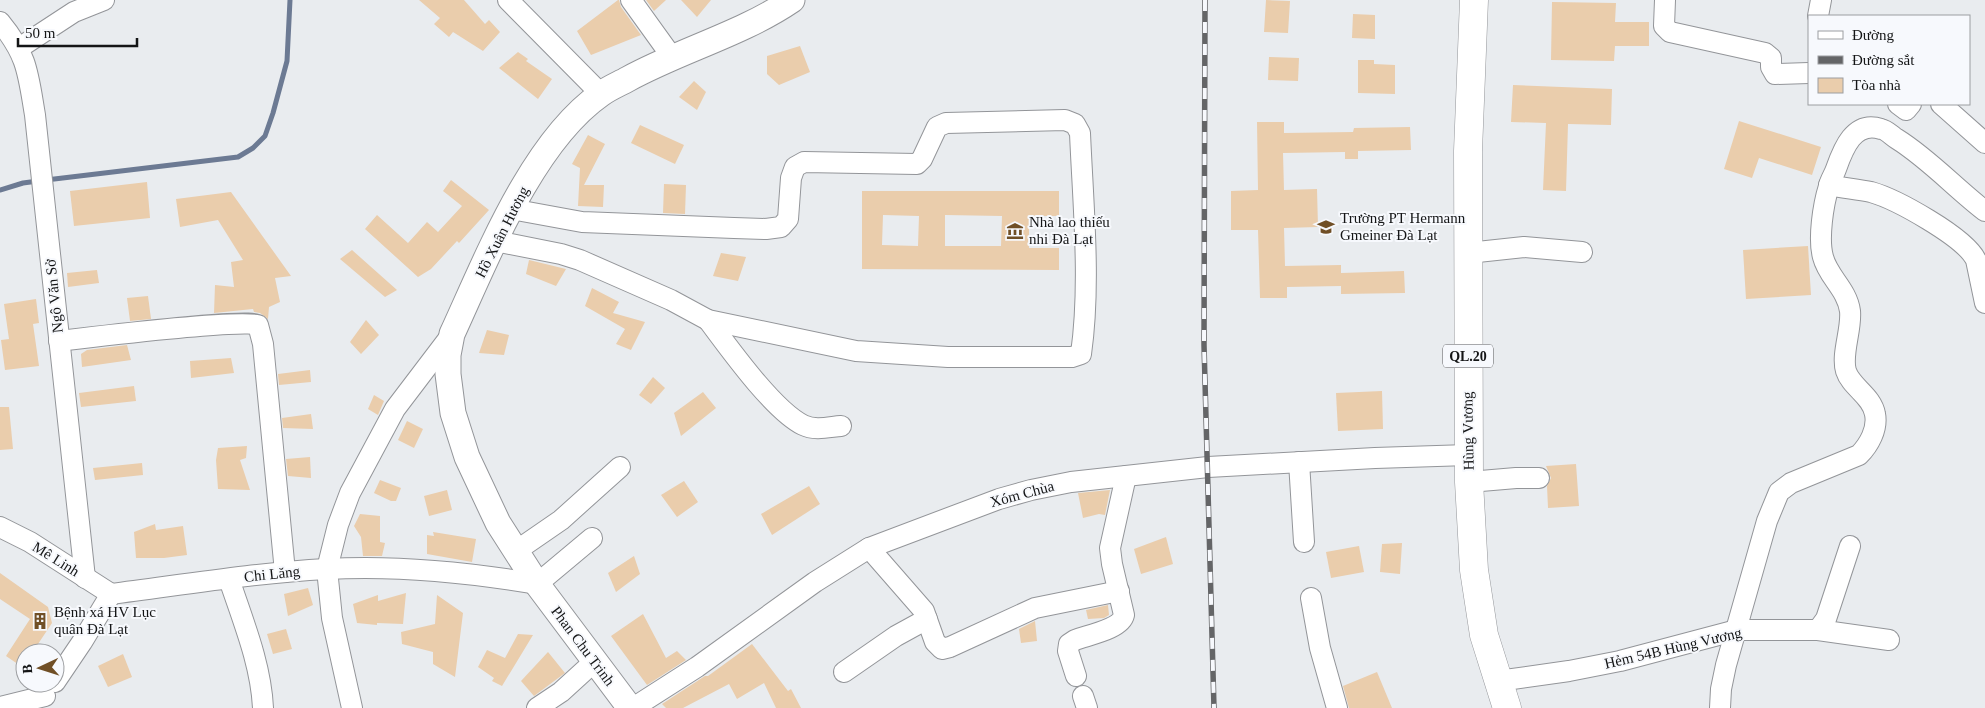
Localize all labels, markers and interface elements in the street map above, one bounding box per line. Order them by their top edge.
scale bar [18,15,136,47]
legend [1808,15,1970,105]
text: 50 m [25,25,56,41]
text: Đường [1852,27,1894,43]
text: Đường sắt [1852,52,1915,68]
text: Tòa nhà [1852,77,1901,93]
street label: Hồ Xuân Hương [472,183,532,280]
place label: Trường PT Hermann Gmeiner Đà Lạt [1340,210,1466,243]
place label: Nhà lao thiếu nhi Đà Lạt [1029,214,1110,247]
school or university icon: Trường PT Hermann Gmeiner Đà Lạt [1316,217,1336,237]
museum icon: Nhà lao thiếu nhi Đà Lạt [1005,221,1025,241]
street label: Ngô Văn Sở [42,257,66,334]
road number: QL.20 [1443,344,1493,368]
street label: Hùng Vương [1459,391,1477,470]
street label: Xóm Chùa [988,478,1056,510]
street label: Mê Linh [30,538,83,580]
street label: Chi Lăng [243,563,301,585]
street label: Phan Chu Trinh [548,603,618,689]
place label: Bệnh xá HV Lục quân Đà Lạt [54,604,156,637]
building icon: Bệnh xá HV Lục quân Đà Lạt [30,611,50,631]
street label: Hẻm 54B Hùng Vương [1603,624,1744,672]
north arrow [15,643,65,693]
text: B [20,664,35,674]

